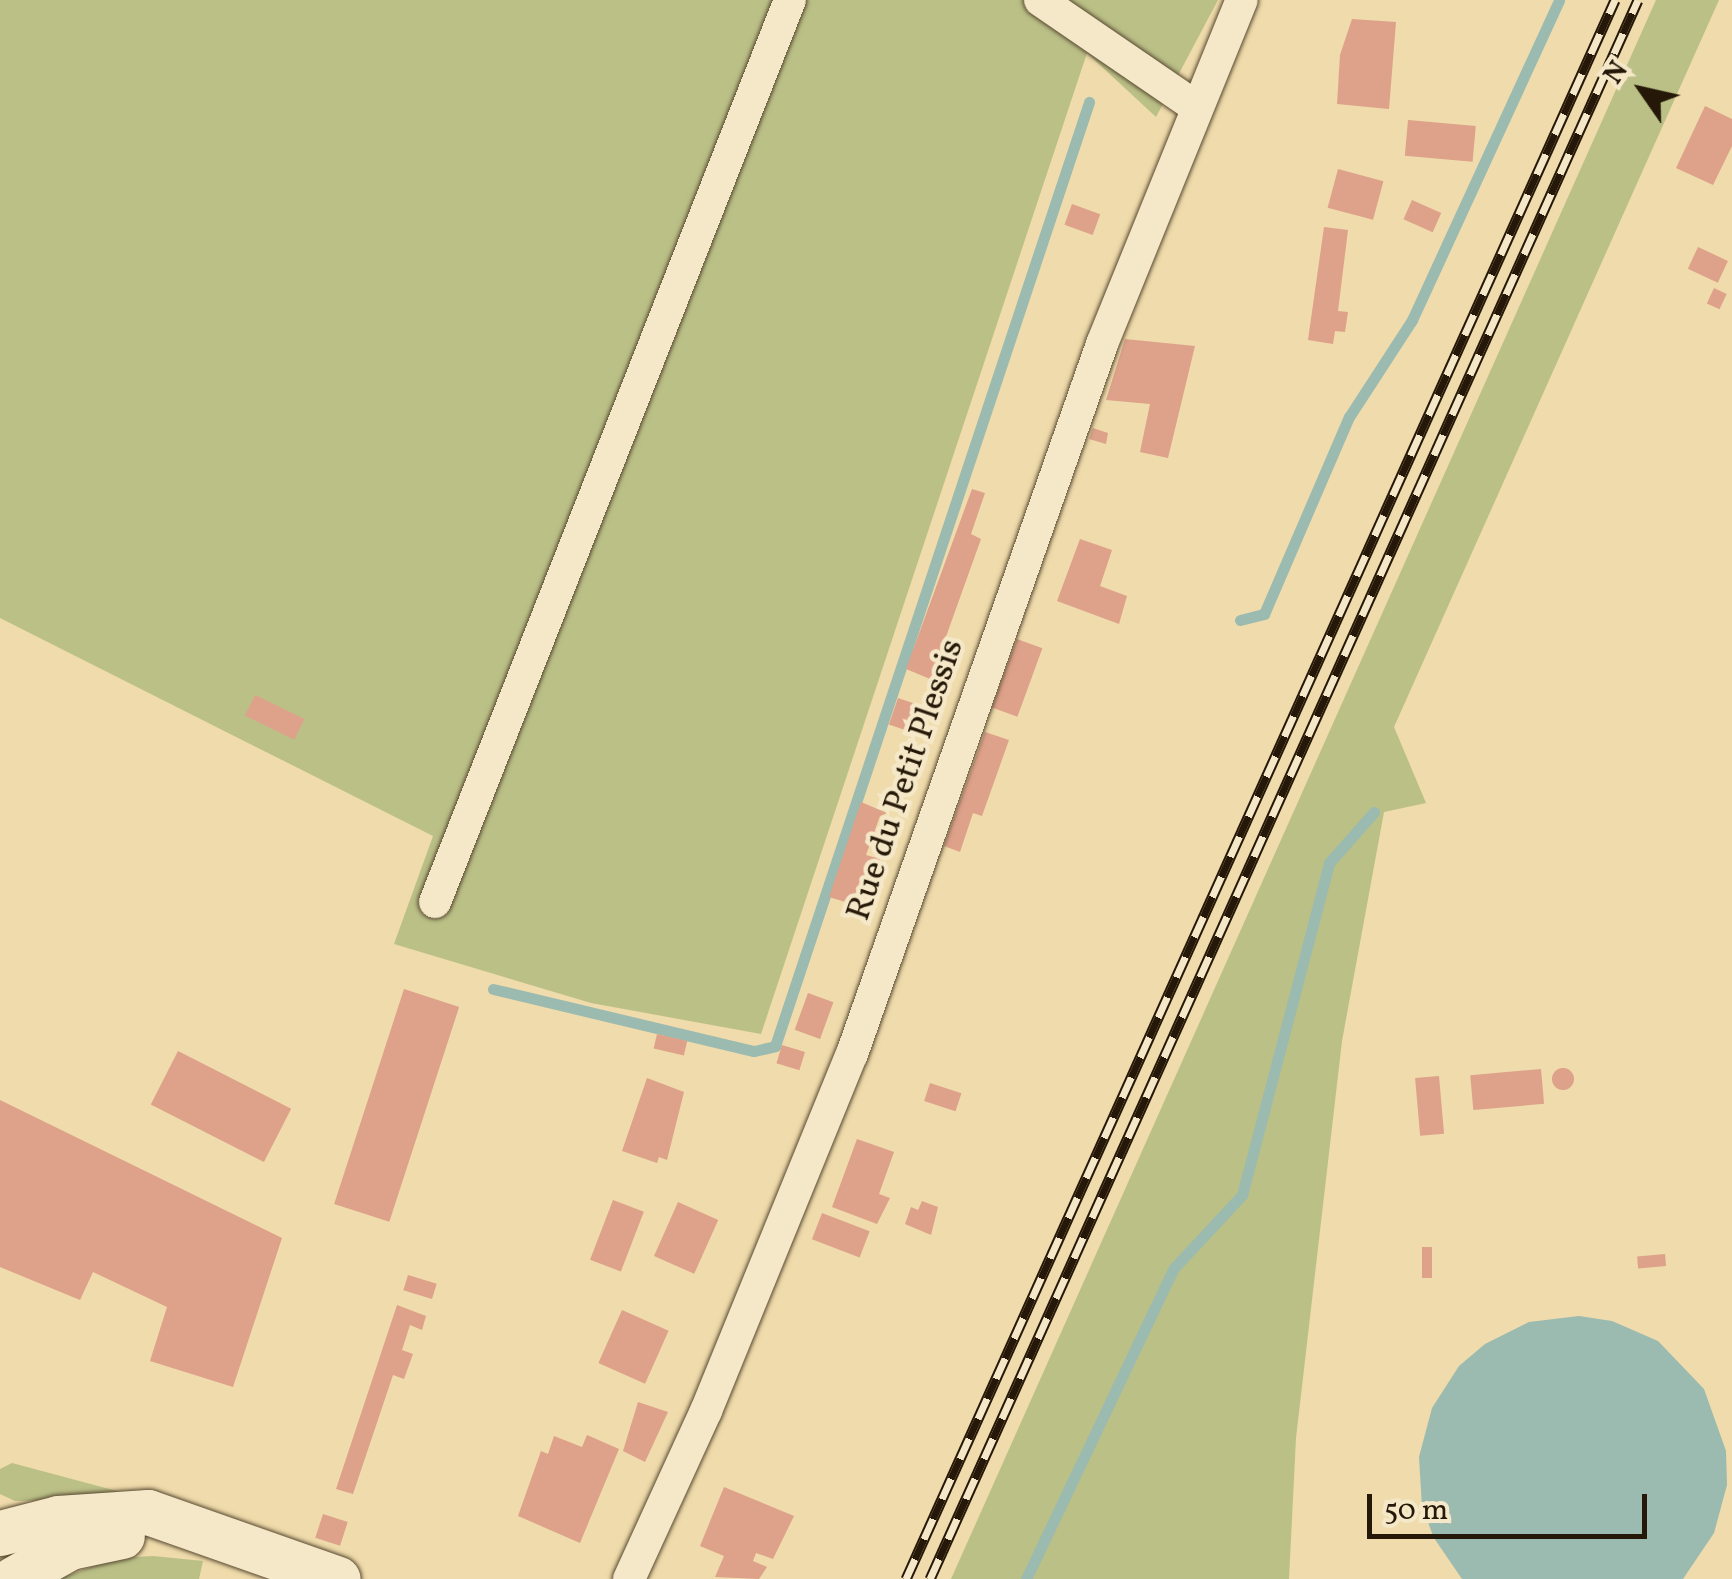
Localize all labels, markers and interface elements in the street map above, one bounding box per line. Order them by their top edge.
north arrow [1592,40,1692,140]
text: N [1595,54,1639,92]
street label: Rue du Petit Plessis [838,634,974,926]
scale bar [1372,1474,1652,1536]
text: 50 m [1384,1490,1448,1532]

